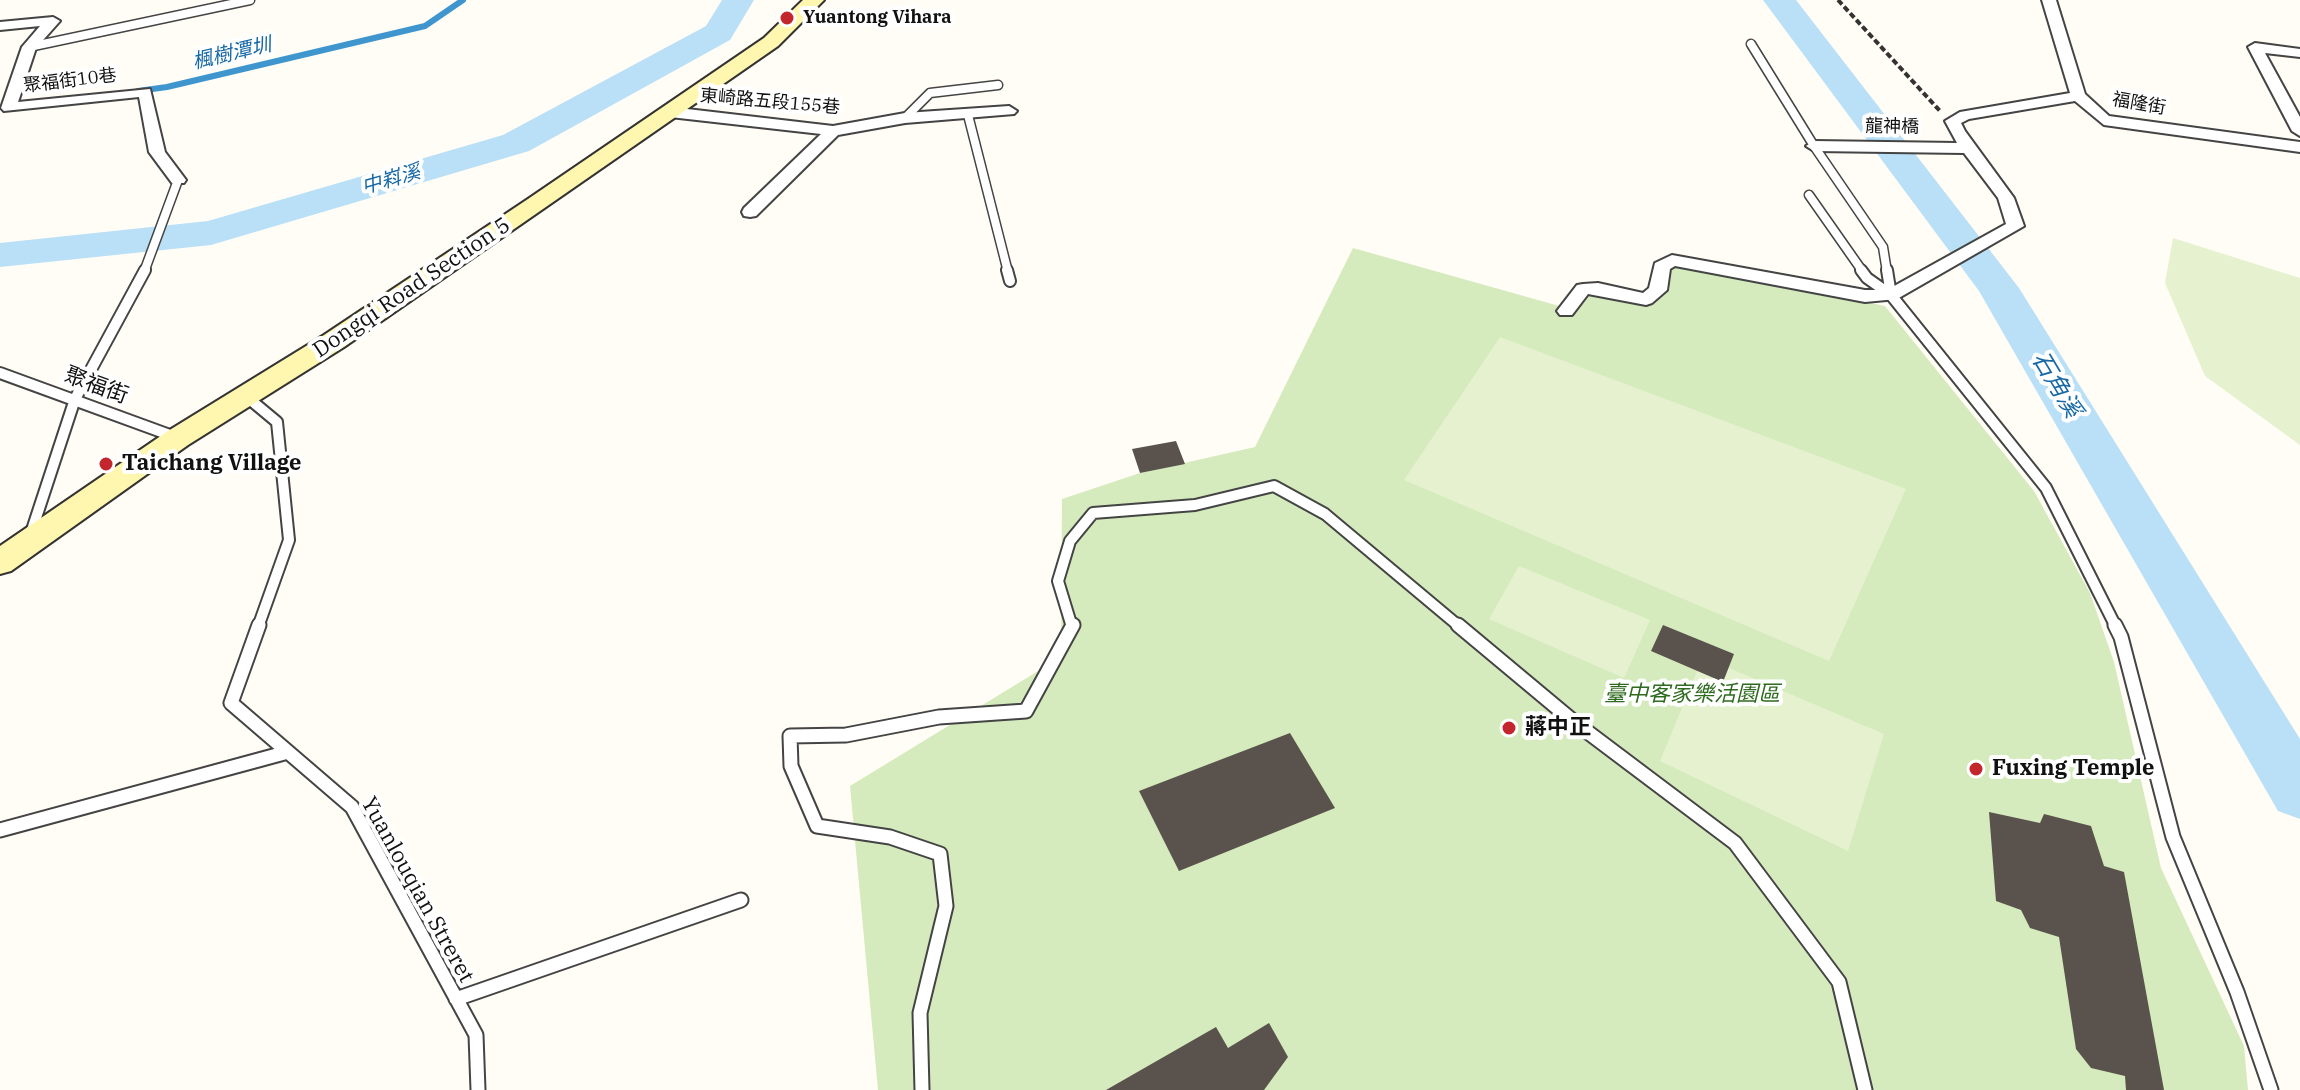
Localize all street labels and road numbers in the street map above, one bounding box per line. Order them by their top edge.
street label: 聚福街10巷 [22,65,118,97]
street label: 東崎路五段155巷 [699,85,841,119]
street label: 福隆街 [2111,89,2167,119]
street label: 龍神橋 [1865,116,1919,138]
street label: Dongqi Road Section 5 [308,212,516,364]
street label: 聚福街 [60,362,132,410]
street label: Yuanlouqian Streret [355,793,479,987]

